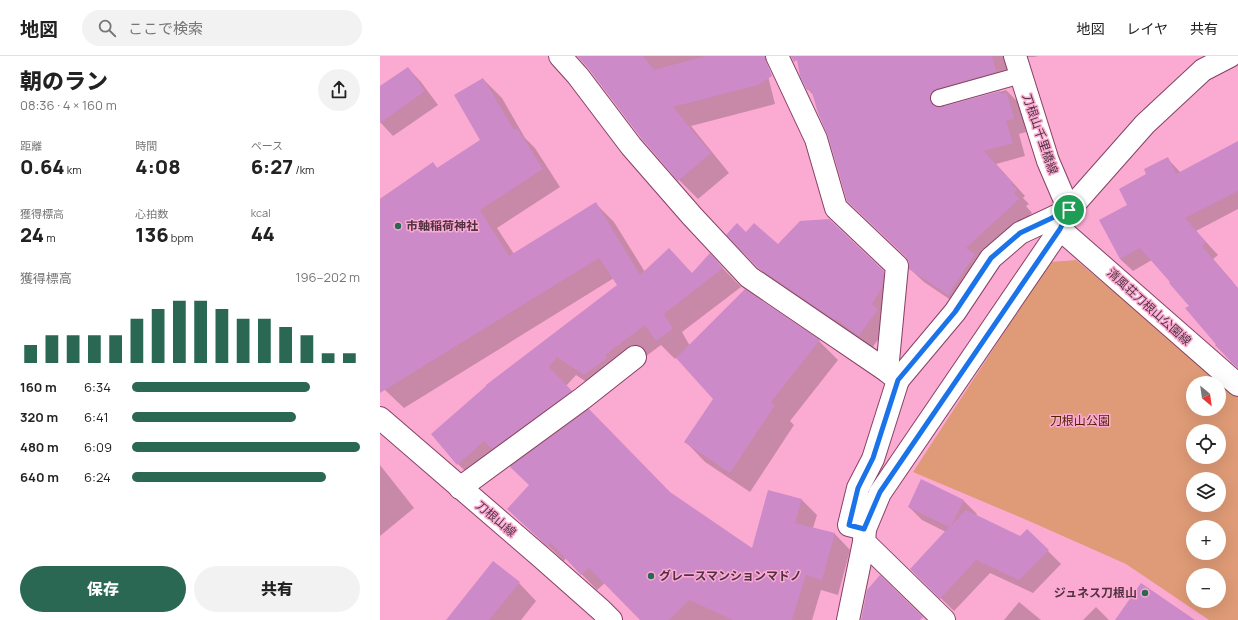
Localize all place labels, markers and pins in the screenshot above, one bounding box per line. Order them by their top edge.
pin [1052,193,1086,227]
place label: 市軸稲荷神社 [406,217,478,234]
marker: 市軸稲荷神社 [393,221,403,231]
place label: グレースマンションマドノ [659,567,802,584]
marker: グレースマンションマドノ [646,571,656,581]
place label: ジュネス刀根山 [1054,584,1137,601]
marker: ジュネス刀根山 [1140,588,1150,598]

